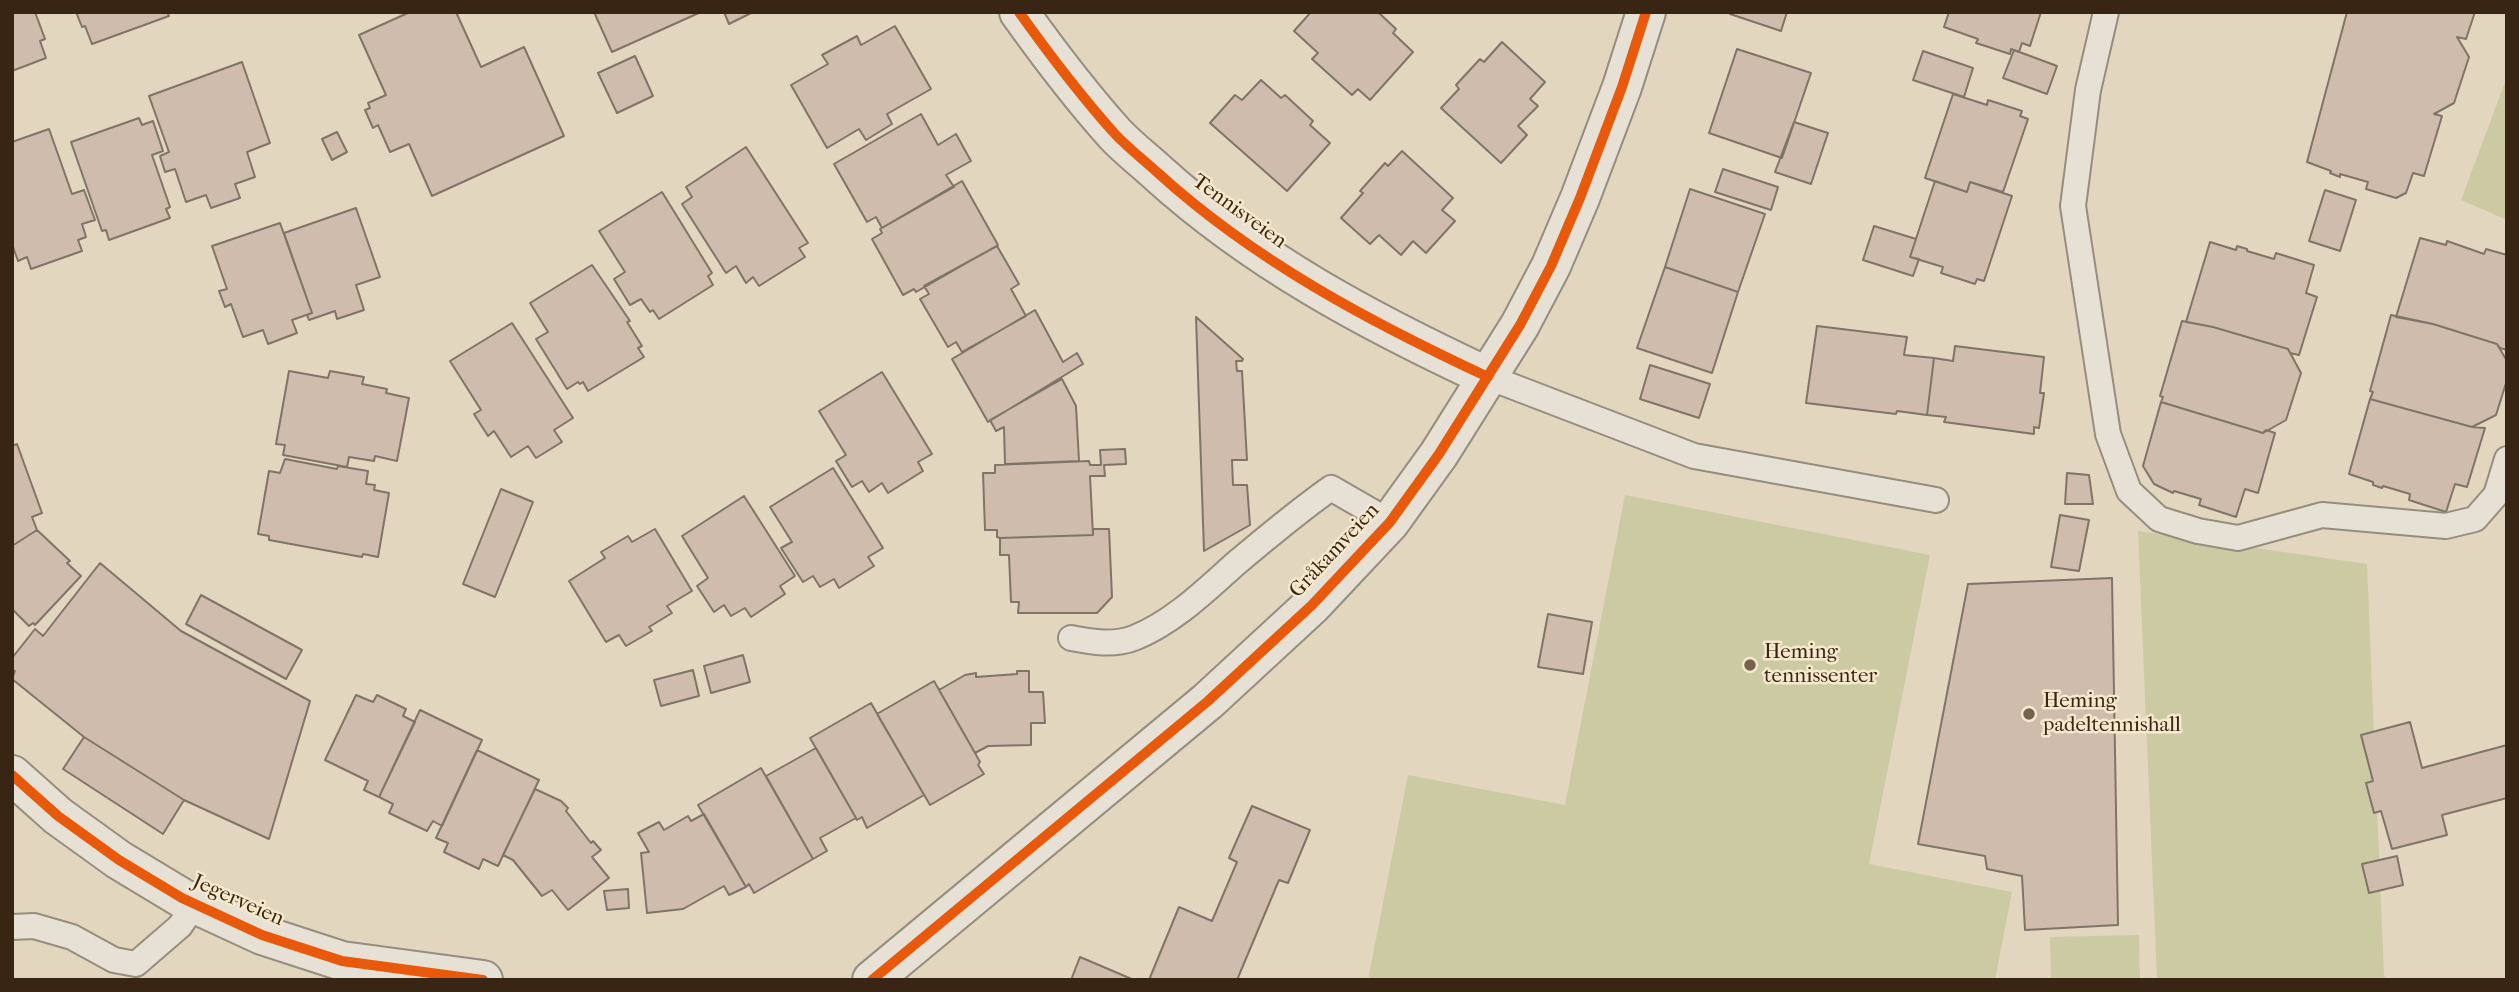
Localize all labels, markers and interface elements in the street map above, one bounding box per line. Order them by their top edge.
street label: Tennisveien [1187,169,1291,255]
street label: Gråkamveien [1285,498,1385,604]
place label: Heming tennissenter [1764,640,1877,690]
marker: Heming tennissenter [1742,657,1758,673]
place label: Heming padeltennishall [2043,689,2181,739]
marker: Heming padeltennishall [2021,706,2037,722]
street label: Jegerveien [188,870,288,932]

